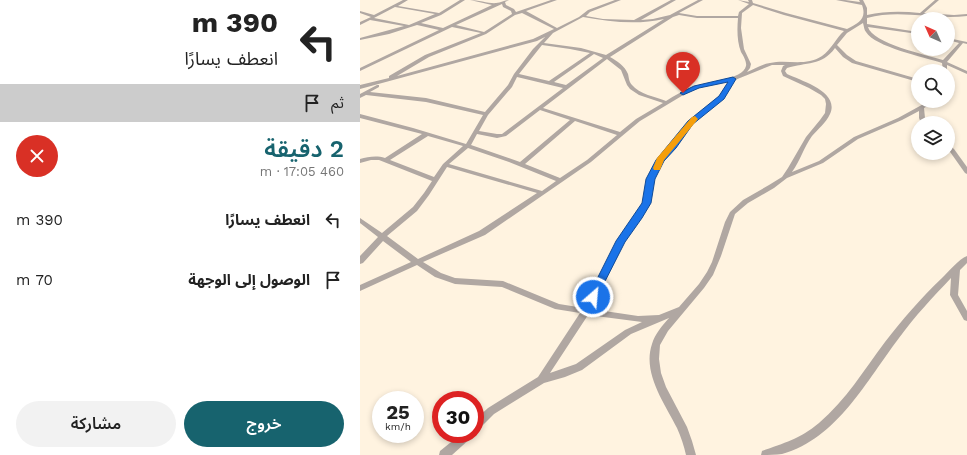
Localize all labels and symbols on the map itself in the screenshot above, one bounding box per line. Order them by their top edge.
north arrow [911,12,955,56]
pin [666,52,700,93]
position arrow [572,276,614,318]
speed limit sign: 30 [432,391,484,443]

